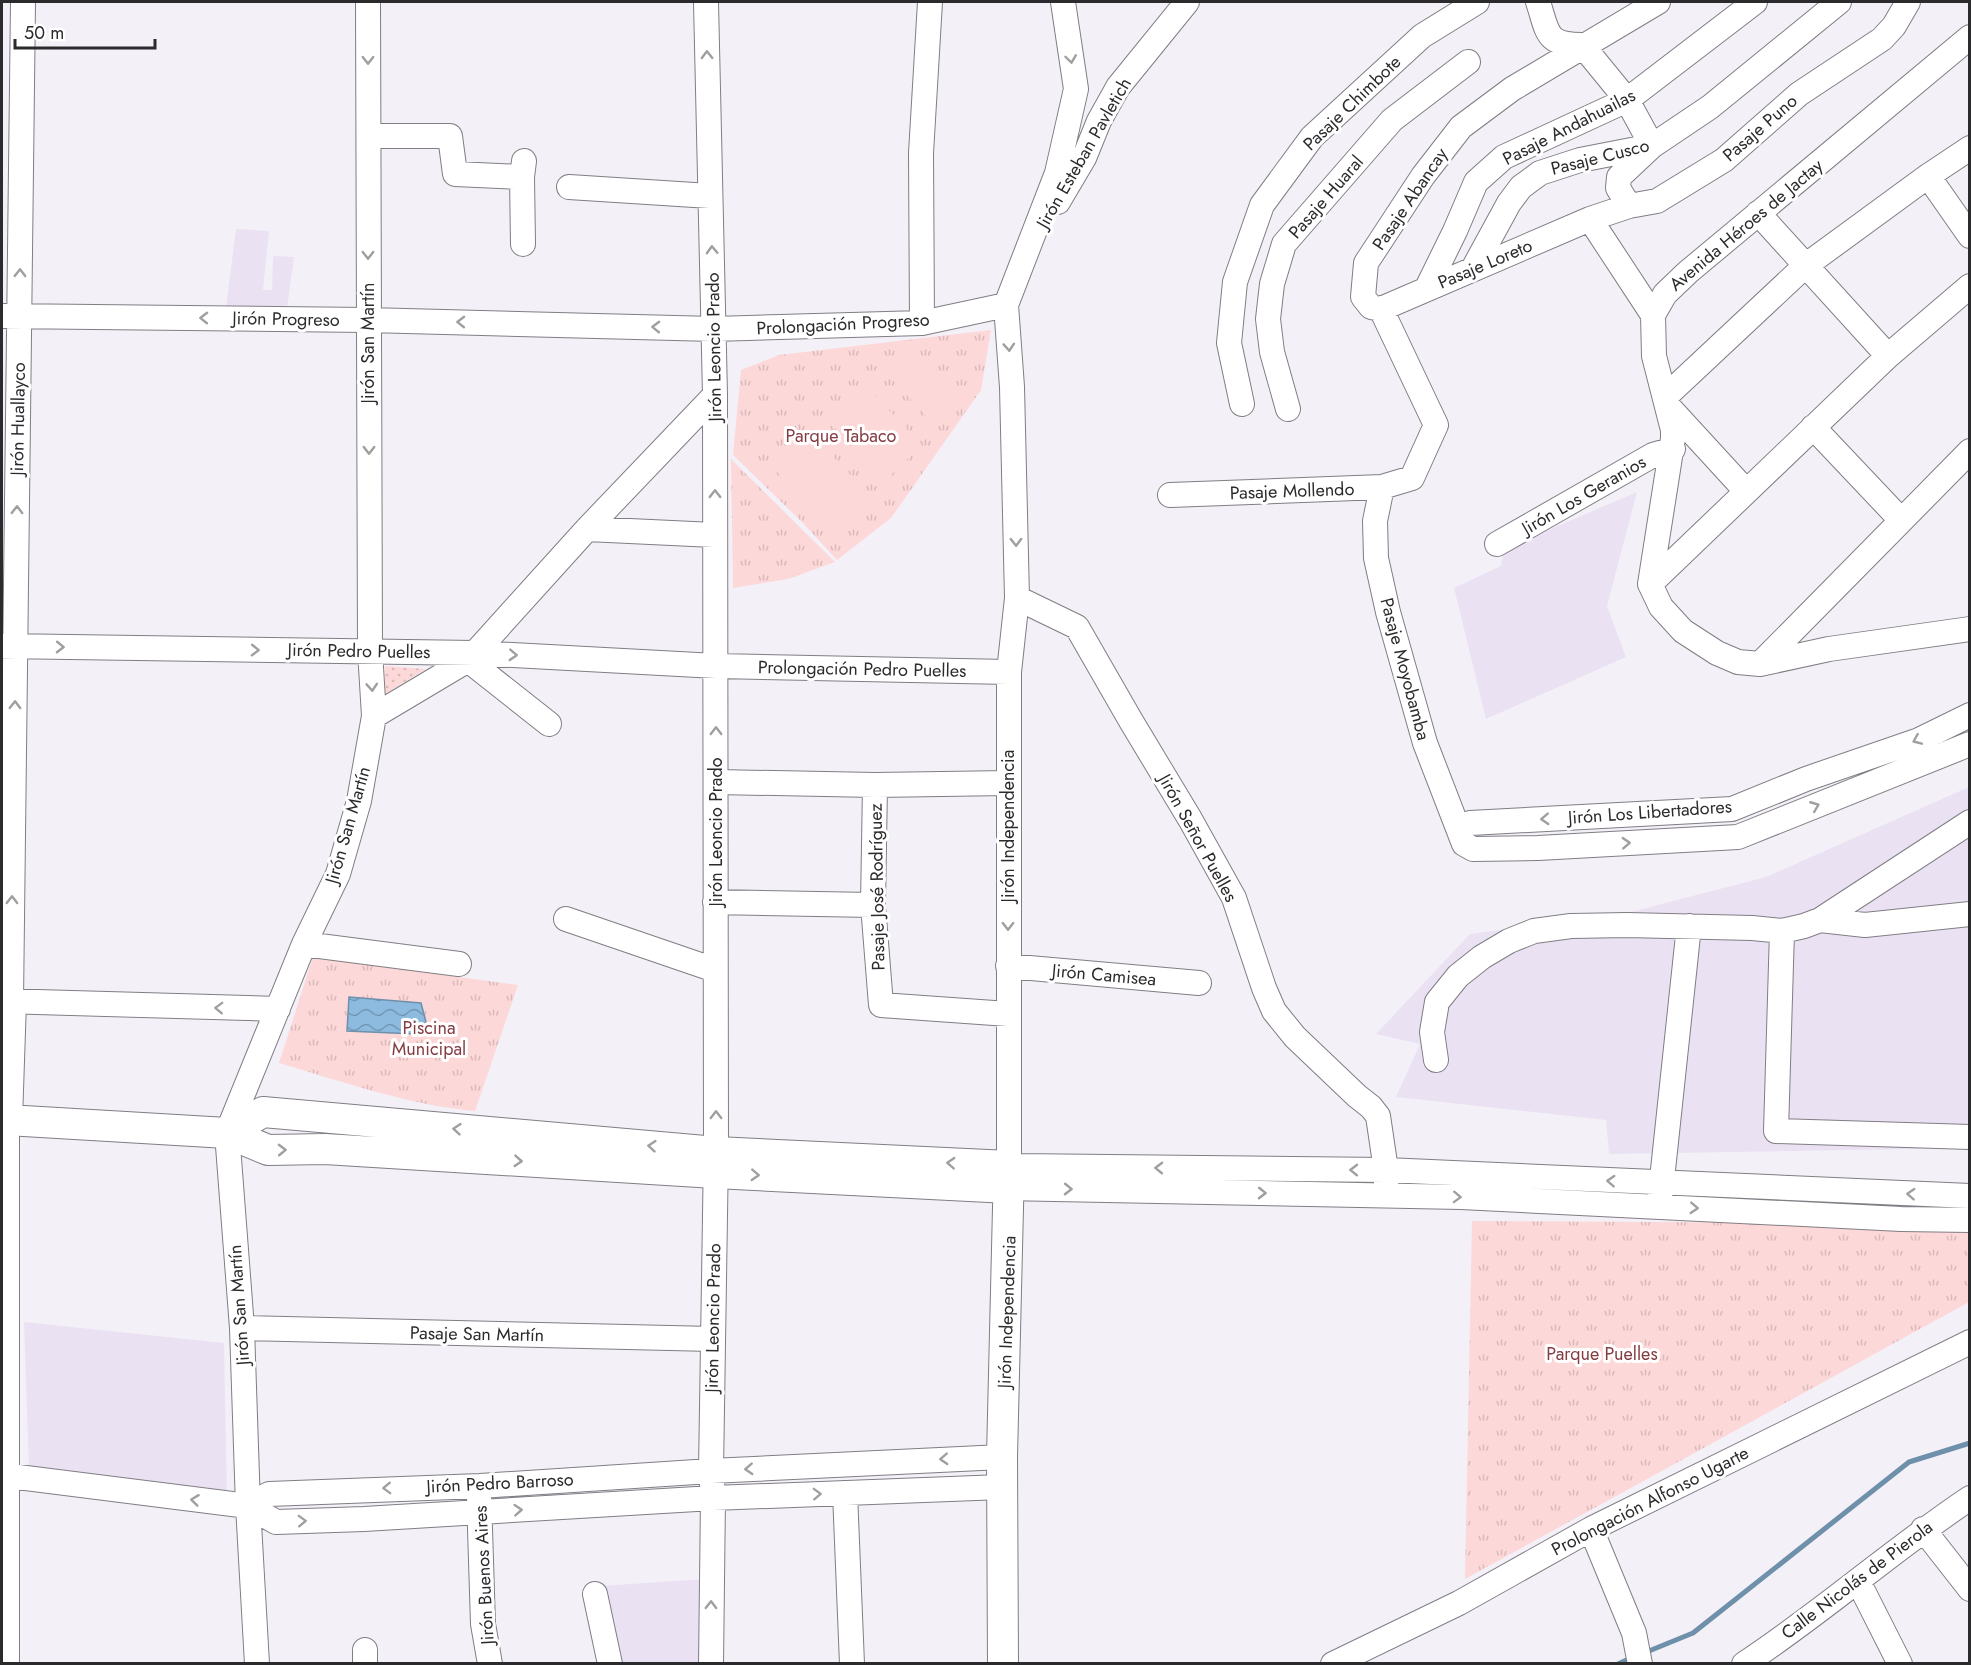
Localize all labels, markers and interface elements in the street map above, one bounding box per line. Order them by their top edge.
scale bar [15,12,154,50]
text: 50 m [24,20,64,46]
street label: Pasaje Chimbote [1297,49,1407,157]
one-way arrow [701,50,713,59]
one-way arrow [362,55,374,64]
one-way arrow [1065,55,1077,64]
street label: Jirón Esteban Pavletich [1029,73,1138,235]
street label: Pasaje Andahuailas [1498,82,1640,172]
street label: Pasaje Puno [1717,88,1803,168]
street label: Pasaje Cusco [1548,132,1652,182]
street label: Pasaje Abancay [1366,143,1454,255]
street label: Pasaje Huaral [1282,150,1370,244]
street label: Avenida Héroes de Jactay [1664,153,1829,297]
street label: Pasaje Loreto [1434,232,1536,296]
one-way arrow [706,245,718,254]
one-way arrow [362,250,374,259]
one-way arrow [14,269,26,278]
street label: Jirón Leoncio Prado [700,272,728,424]
street label: Jirón San Martín [355,283,381,405]
street label: Jirón Progreso [230,305,340,333]
street label: Prolongación Progreso [756,306,930,342]
one-way arrow [200,312,209,324]
one-way arrow [456,316,465,329]
one-way arrow [651,321,660,334]
one-way arrow [1003,343,1016,352]
street label: Jirón Huallayco [4,362,32,478]
park label: Parque Tabaco [786,423,897,449]
one-way arrow [362,445,375,454]
street label: Jirón Los Geranios [1515,449,1651,542]
street label: Pasaje Mollendo [1229,476,1355,506]
one-way arrow [708,489,721,498]
one-way arrow [11,506,23,515]
one-way arrow [1009,538,1022,547]
street label: Pasaje Moyobamba [1373,595,1437,743]
street label: Jirón Pedro Puelles [285,637,431,665]
one-way arrow [55,641,64,653]
one-way arrow [250,644,259,656]
one-way arrow [508,649,517,662]
street label: Prolongación Pedro Puelles [758,654,966,684]
one-way arrow [366,682,379,691]
one-way arrow [9,701,21,710]
one-way arrow [710,726,722,735]
one-way arrow [1912,733,1923,745]
street label: Jirón Independencia [995,750,1021,904]
street label: Jirón Leoncio Prado [703,757,729,909]
street label: Jirón San Martín [318,763,377,889]
street label: Jirón Señor Puelles [1151,768,1244,907]
street label: Jirón Los Libertadores [1565,793,1733,831]
one-way arrow [1808,801,1819,813]
street label: Pasaje José Rodríguez [863,802,891,971]
one-way arrow [1541,813,1550,826]
one-way arrow [1621,837,1630,850]
one-way arrow [6,896,18,905]
one-way arrow [1002,921,1014,930]
street label: Jirón Camisea [1049,957,1157,993]
one-way arrow [215,1001,224,1014]
park label: Piscina Municipal [392,1015,466,1062]
one-way arrow [710,1110,722,1119]
one-way arrow [453,1123,462,1136]
one-way arrow [647,1140,656,1153]
one-way arrow [277,1143,286,1156]
one-way arrow [514,1155,523,1168]
one-way arrow [947,1157,956,1170]
one-way arrow [1154,1162,1163,1174]
one-way arrow [1349,1164,1358,1176]
one-way arrow [750,1169,759,1182]
one-way arrow [1607,1174,1616,1187]
one-way arrow [1063,1183,1072,1195]
one-way arrow [1258,1187,1267,1199]
one-way arrow [1907,1187,1916,1200]
one-way arrow [1453,1191,1462,1203]
one-way arrow [1690,1201,1699,1214]
street label: Jirón Independencia [991,1235,1023,1391]
street label: Jirón Leoncio Prado [699,1243,727,1395]
street label: Jirón San Martín [222,1244,256,1368]
street label: Pasaje San Martín [410,1320,544,1348]
park label: Parque Puelles [1546,1341,1658,1367]
street label: Prolongación Alfonso Ugarte [1547,1440,1753,1562]
one-way arrow [939,1453,948,1466]
one-way arrow [745,1462,754,1475]
street label: Jirón Pedro Barroso [424,1466,574,1500]
one-way arrow [382,1482,391,1495]
one-way arrow [813,1488,822,1500]
one-way arrow [191,1494,200,1506]
one-way arrow [513,1504,522,1517]
street label: Jirón Buenos Aires [467,1505,501,1647]
street label: Calle Nicolás de Pierola [1776,1514,1938,1646]
one-way arrow [298,1515,307,1527]
one-way arrow [705,1601,718,1610]

